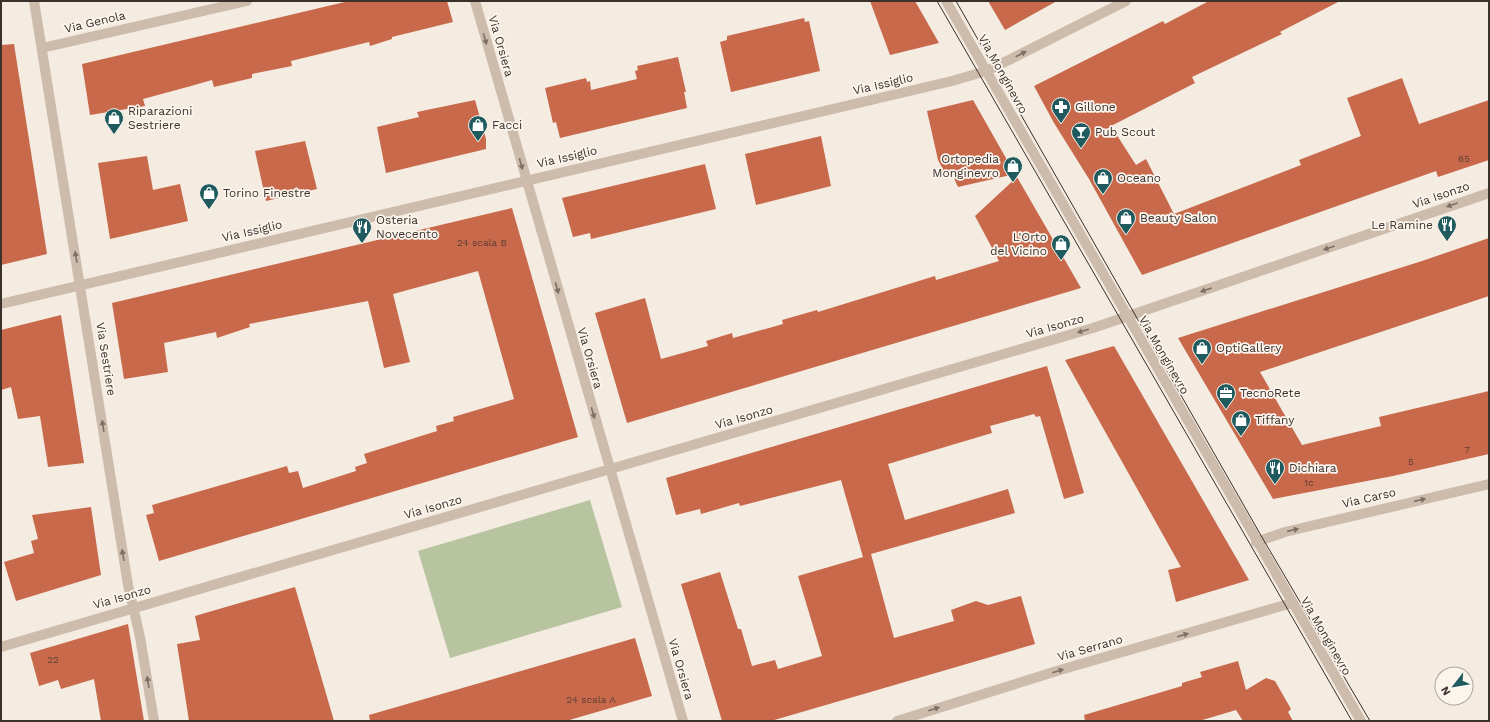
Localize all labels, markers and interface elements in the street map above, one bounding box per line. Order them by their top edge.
street label: Via Genola [63,8,127,36]
street label: Via Orsiera [486,14,516,78]
street label: Via Monginevro [975,32,1031,116]
one-way arrow [482,33,488,45]
one-way arrow [1015,51,1027,57]
street label: Via Issiglio [852,70,914,98]
pharmacy icon: Gillone [1050,96,1072,124]
place label: Gillone [1075,100,1116,114]
place label: Riparazioni Sestriere [128,104,192,132]
shop icon: Riparazioni Sestriere [103,107,125,135]
shop icon: Facci [467,114,489,142]
place label: Facci [492,118,522,132]
bar icon: Pub Scout [1070,121,1092,149]
place label: Pub Scout [1095,125,1155,139]
street label: Via Issiglio [536,143,598,171]
place label: Ortopedia Monginevro [932,152,999,180]
house number: 65 [1458,153,1470,164]
shop icon: Ortopedia Monginevro [1002,155,1024,183]
one-way arrow [518,158,524,170]
shop icon: Oceano [1092,167,1114,195]
place label: Oceano [1117,171,1161,185]
street label: Via Isonzo [1411,179,1471,211]
shop icon: Torino Finestre [198,182,220,210]
place label: Torino Finestre [223,186,311,200]
one-way arrow [1446,203,1458,209]
shop icon: Beauty Salon [1115,207,1137,235]
place label: Beauty Salon [1140,211,1217,225]
place label: Osteria Novecento [376,213,438,241]
restaurant icon: Le Ramine [1436,214,1458,242]
restaurant icon: Osteria Novecento [351,216,373,244]
street label: Via Issiglio [221,217,283,245]
place label: Le Ramine [1371,218,1433,232]
place label: L'Orto del Vicino [990,230,1047,258]
shop icon: L'Orto del Vicino [1050,233,1072,261]
house number: 24 scala B [457,237,507,248]
one-way arrow [1323,245,1335,251]
one-way arrow [73,250,79,263]
one-way arrow [554,283,560,295]
one-way arrow [1200,288,1212,294]
street label: Via Isonzo [1024,311,1086,341]
street label: Via Monginevro [1136,313,1192,397]
street label: Via Sestriere [93,321,119,397]
street label: Via Orsiera [575,326,605,390]
one-way arrow [1077,328,1089,334]
shop icon: OptiGallery [1191,337,1213,365]
place label: OptiGallery [1216,341,1282,355]
office icon: TecnoRete [1215,382,1237,410]
place label: TecnoRete [1240,386,1301,400]
street label: Via Isonzo [713,402,775,432]
one-way arrow [590,408,596,420]
shop icon: Tiffany [1230,409,1252,437]
place label: Tiffany [1255,413,1295,427]
one-way arrow [100,420,106,433]
house number: 7 [1464,444,1470,455]
house number: 5 [1408,456,1414,467]
restaurant icon: Dichiara [1264,457,1286,485]
place label: Dichiara [1289,461,1337,475]
house number: 1c [1304,477,1314,488]
street label: Via Carso [1341,485,1397,511]
street label: Via Isonzo [402,492,464,522]
one-way arrow [1414,497,1426,503]
one-way arrow [1287,526,1299,532]
one-way arrow [120,549,126,561]
street label: Via Isonzo [91,582,153,612]
street label: Via Monginevro [1298,594,1354,678]
street label: Via Serrano [1056,632,1124,664]
one-way arrow [1178,632,1190,638]
street label: Via Orsiera [666,637,696,701]
house number: 22 [47,654,59,665]
north arrow [1434,666,1474,706]
one-way arrow [1053,668,1065,674]
one-way arrow [144,676,150,689]
text: N [1438,684,1454,698]
house number: 24 scala A [566,694,616,705]
one-way arrow [929,706,941,712]

